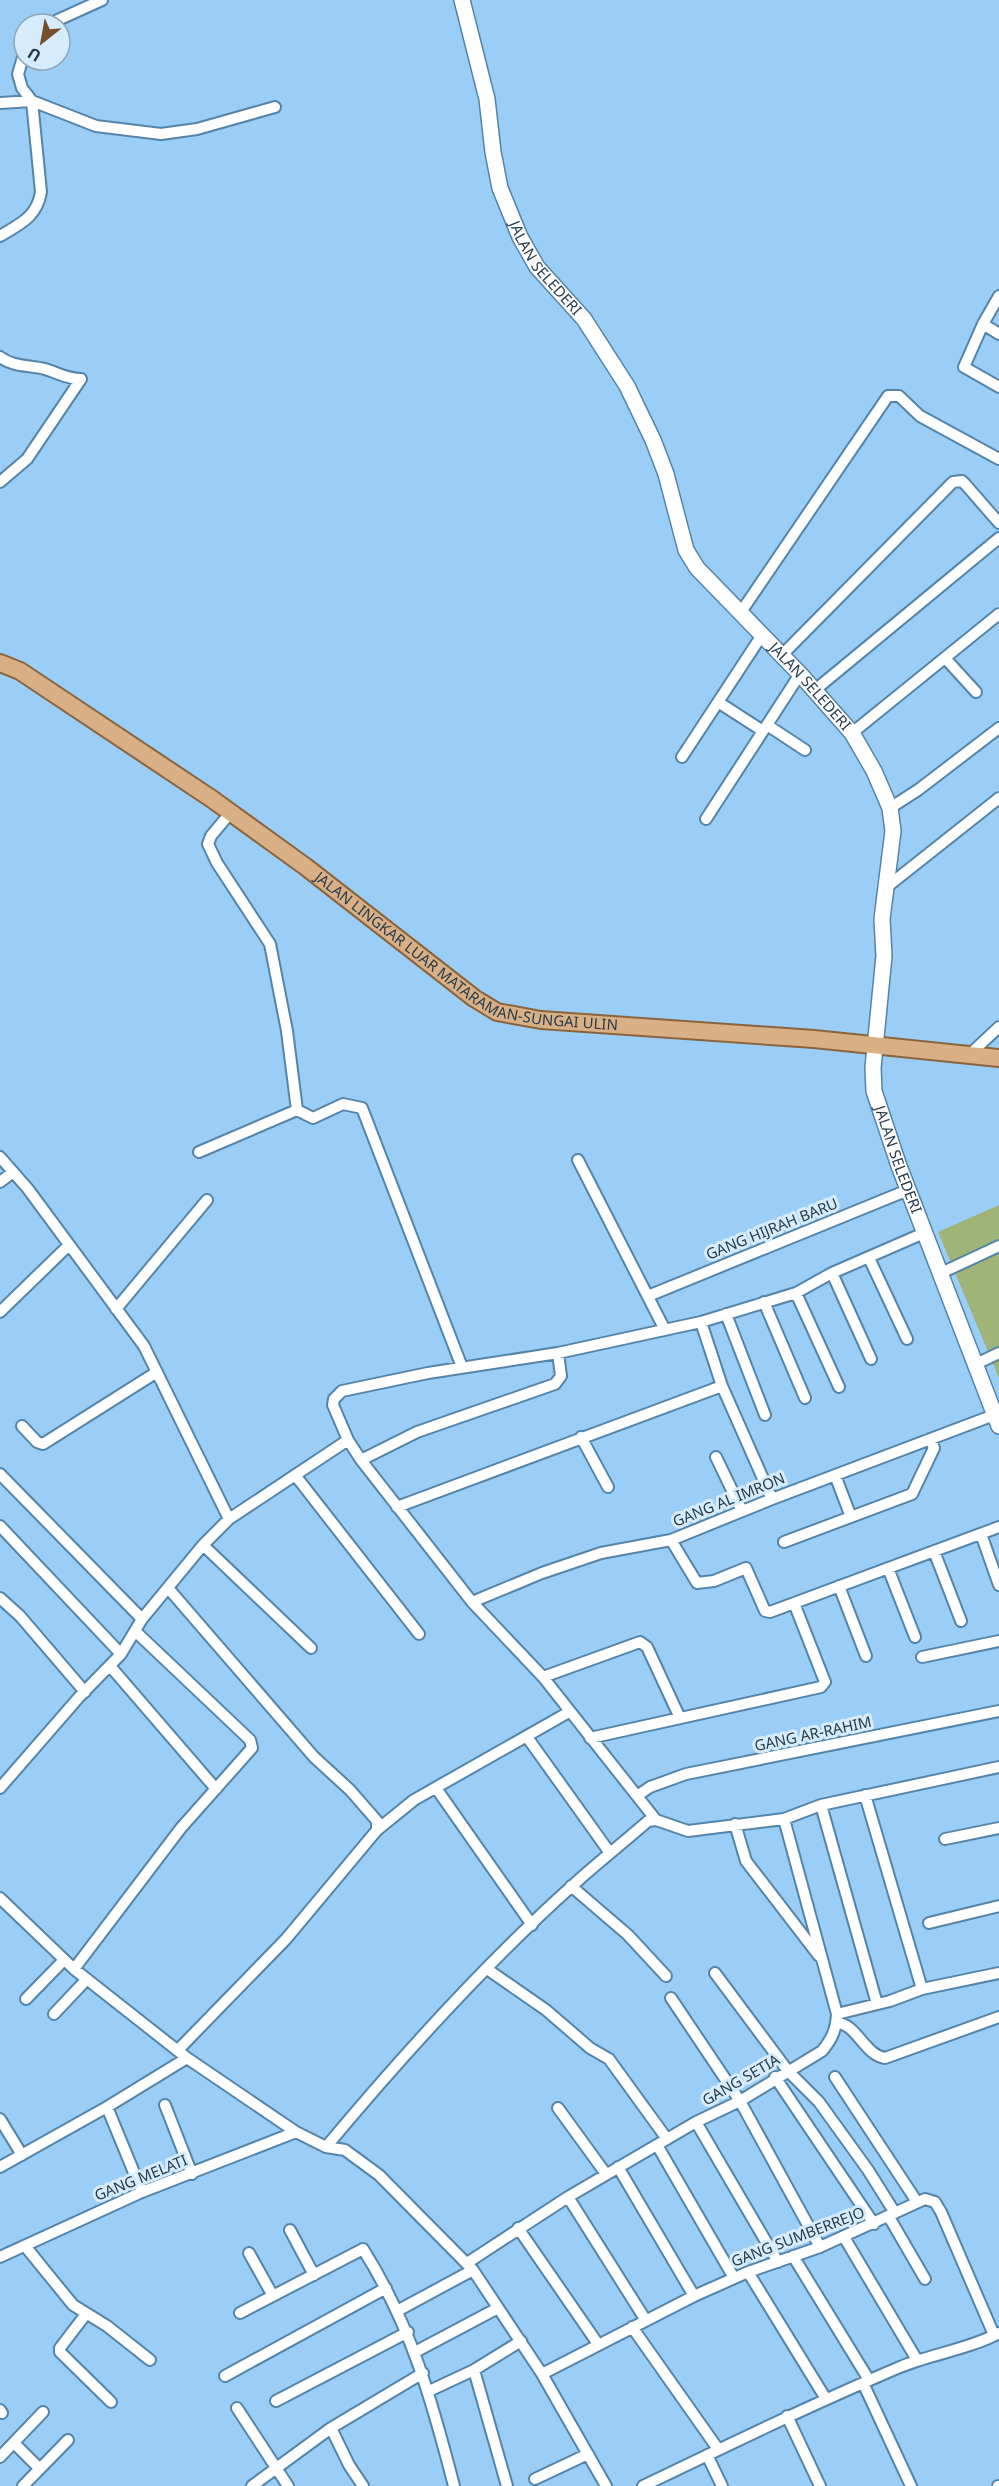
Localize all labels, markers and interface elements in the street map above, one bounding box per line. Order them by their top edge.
north arrow [12,12,72,72]
text: U [23,42,45,67]
street label: JALAN SELEDERI [505,216,587,319]
street label: JALAN SELEDERI [764,636,856,734]
street label: JALAN LINGKAR LUAR MATARAMAN-SUNGAI ULIN [310,865,619,1034]
street label: JALAN SELEDERI [870,1101,927,1216]
street label: GANG HIJRAH BARU [703,1192,841,1264]
street label: GANG AL IMRON [670,1467,788,1531]
street label: GANG AR-RAHIM [752,1711,873,1755]
street label: GANG SETIA [698,2049,783,2109]
street label: GANG MELATI [91,2149,190,2205]
street label: GANG SUMBERREJO [728,2201,867,2271]

